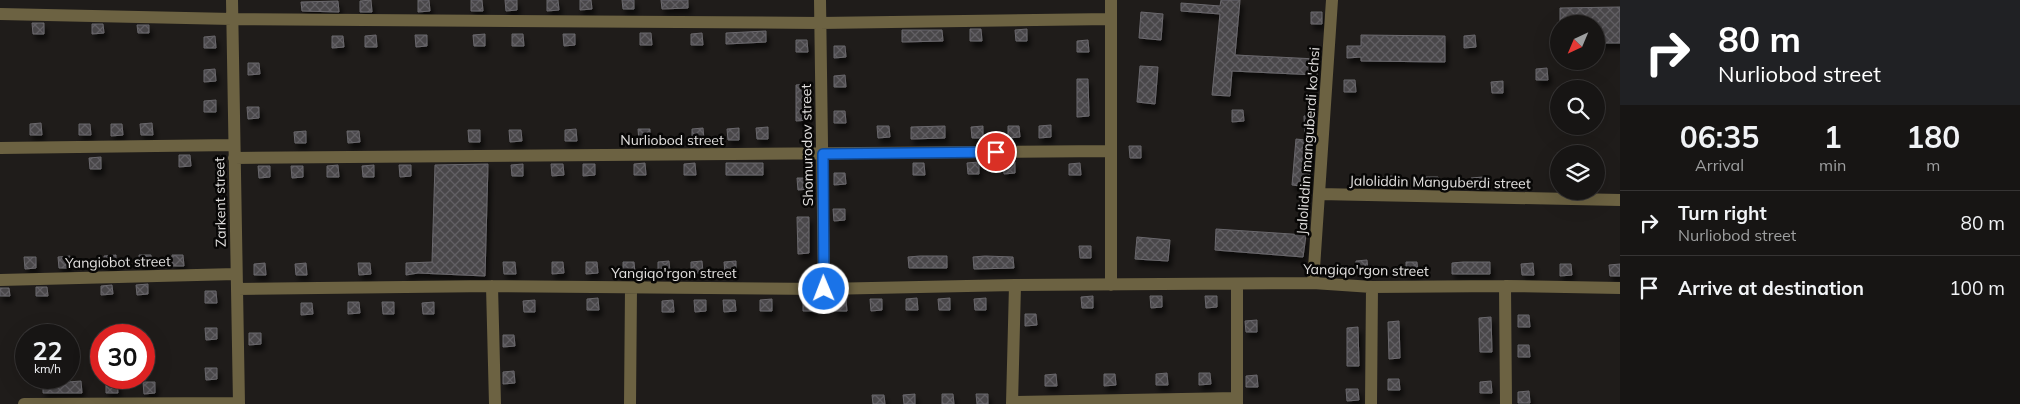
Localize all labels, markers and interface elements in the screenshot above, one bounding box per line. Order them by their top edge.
north arrow [1550,15,1605,70]
map controls [1550,15,1605,200]
text: 80 m [1718,17,1801,61]
icon: right [1635,20,1700,85]
street label: Jaloliddin manguberdi ko'chsi [1292,46,1324,236]
text: Nurliobod street [1718,60,1881,88]
button: search [1550,80,1605,135]
street label: Shomurodov street [797,83,817,206]
text: 06:35 [1680,118,1759,156]
text: 1 [1824,118,1842,156]
text: 180 [1906,118,1960,156]
street label: Nurliobod street [620,131,724,149]
pin [975,131,1017,173]
icon: arrive [982,138,1010,166]
button: layers [1550,145,1605,200]
text: Arrival [1695,155,1744,175]
text: min [1819,155,1846,175]
text: m [1926,155,1940,175]
street label: Zarkent street [210,157,230,247]
street label: Jaloliddin Manguberdi street [1349,171,1531,193]
text: Turn right [1678,201,1767,225]
icon: right [1635,209,1663,237]
text: 80 m [1961,211,2005,235]
text: Nurliobod street [1678,225,1796,245]
street label: Yangiobot street [64,252,171,272]
street label: Yangiqo'rgon street [1302,260,1429,280]
position arrow [797,262,849,314]
street label: Yangiqo'rgon street [610,264,737,282]
icon: arrive [1635,274,1663,302]
text: Arrive at destination [1678,276,1864,300]
text: 100 m [1949,276,2005,300]
speed limit sign: 30 [90,324,155,389]
text: 22 [32,335,63,366]
text: km/h [34,361,61,376]

